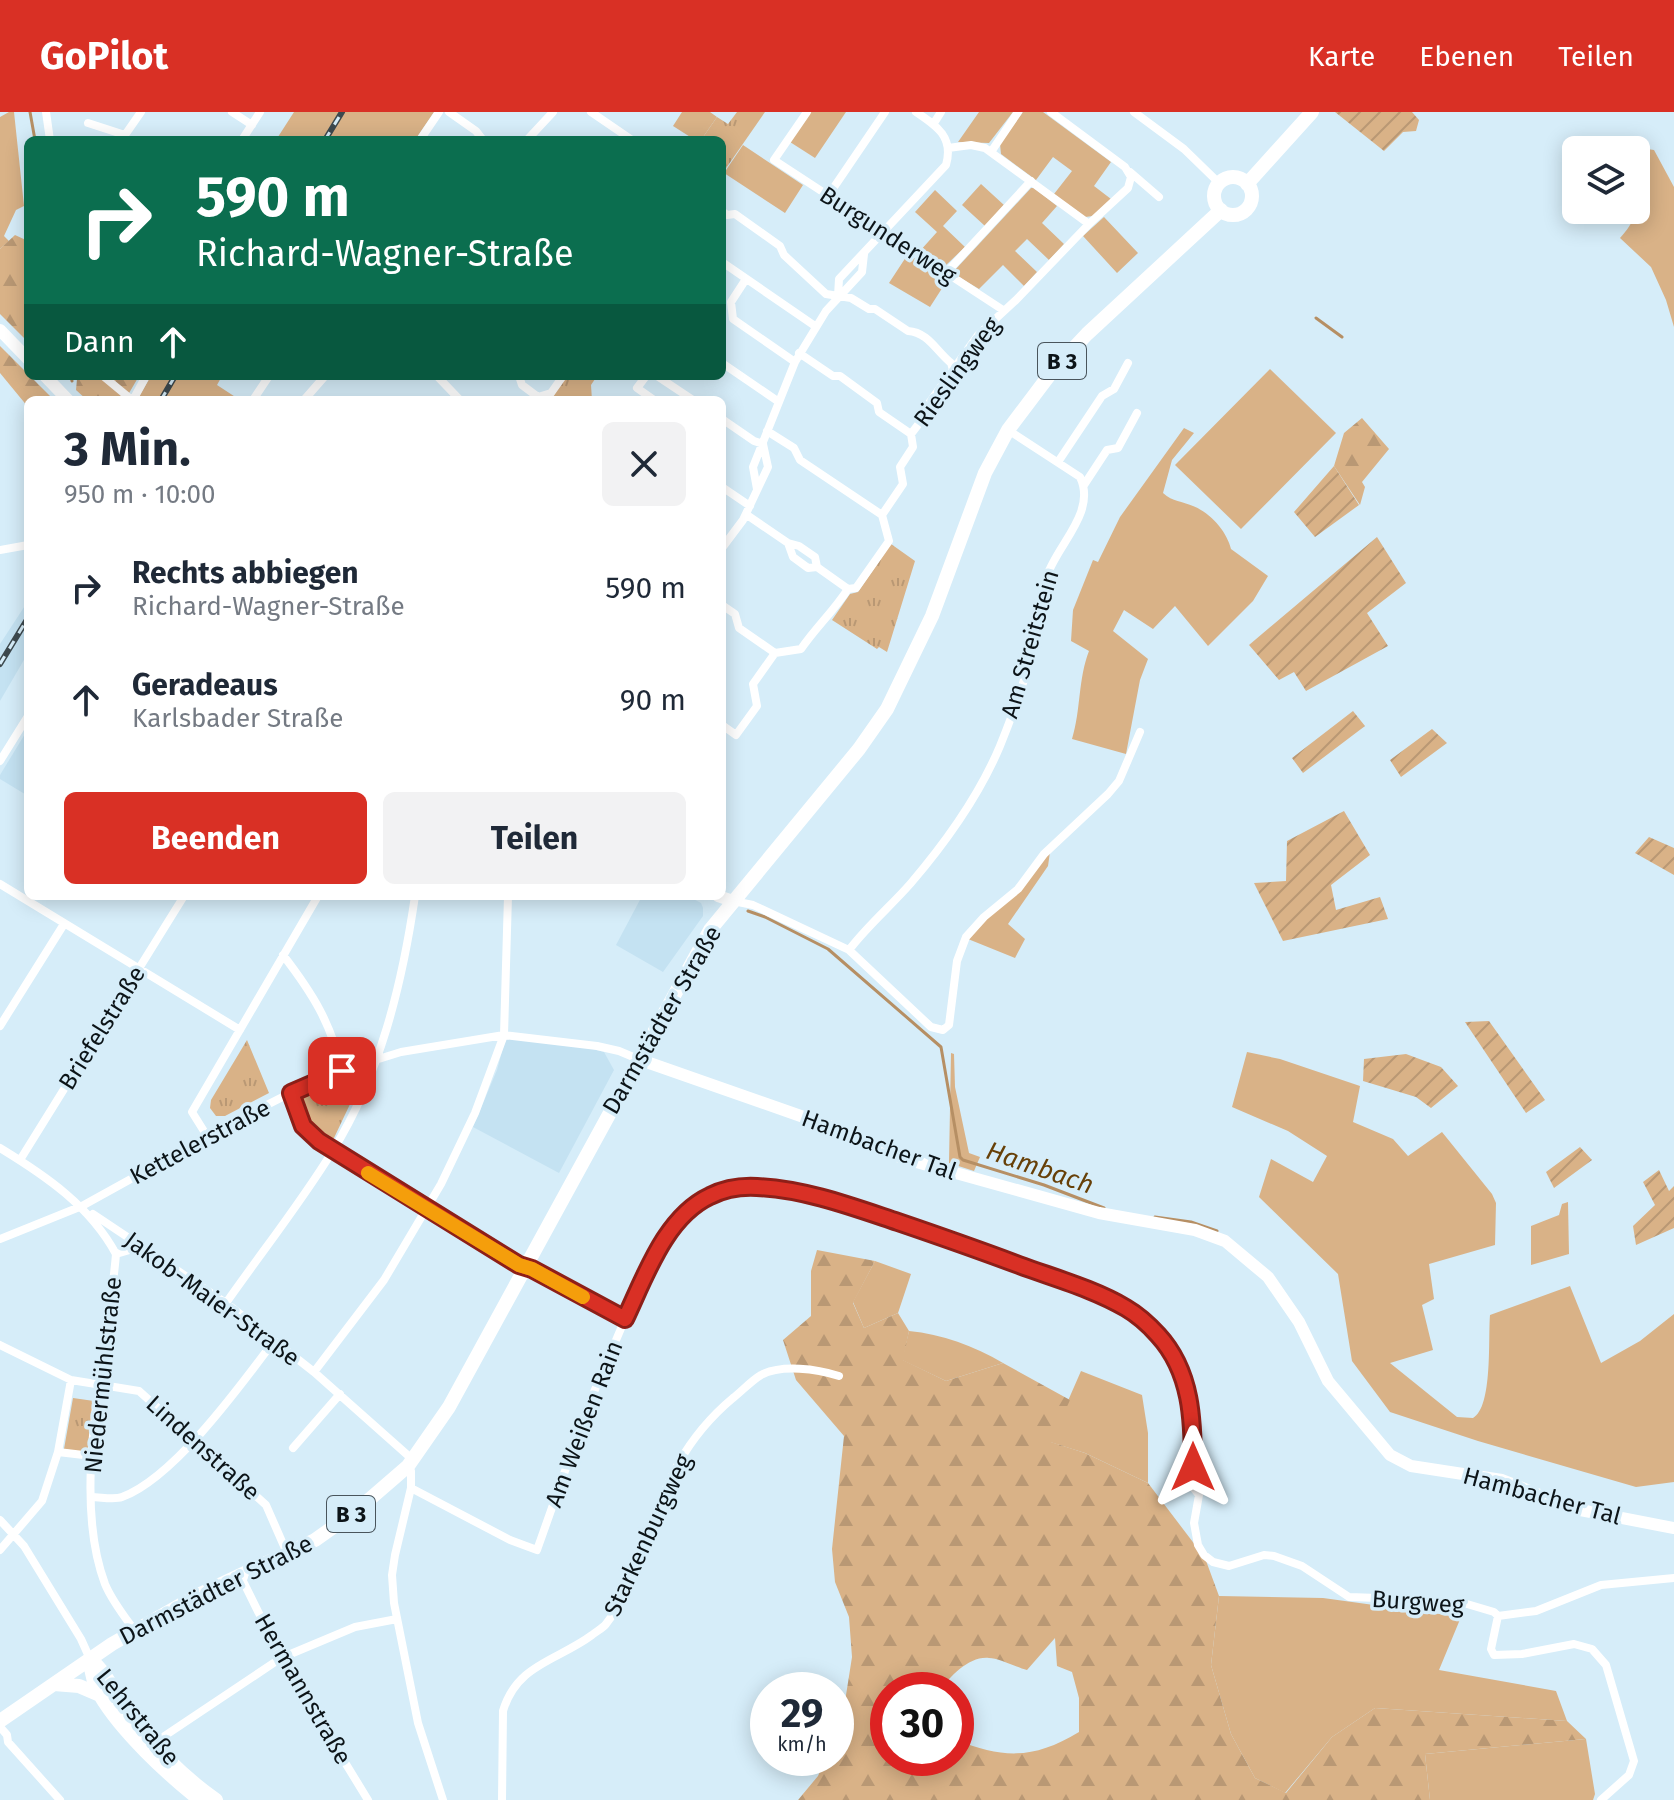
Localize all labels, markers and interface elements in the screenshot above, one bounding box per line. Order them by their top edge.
text: GoPilot [40,33,168,79]
text: Karte [1308,40,1375,73]
text: Ebenen [1419,40,1514,73]
text: Teilen [1558,40,1634,73]
map controls [1562,136,1650,224]
button: layers [1562,136,1650,224]
text: 590 m [196,164,350,231]
icon: right [64,168,168,272]
street label: Burgunderweg [814,180,962,290]
text: Richard-Wagner-Straße [196,232,574,276]
street label: Rieslingweg [908,311,1006,432]
icon: ahead [151,320,195,364]
text: Dann [64,324,135,360]
road number: B 3 [1038,343,1086,379]
text: 3 Min. [64,420,191,478]
button: close [602,422,686,506]
text: 950 m · 10:00 [64,479,215,510]
text: Rechts abbiegen [132,555,359,591]
icon: right [64,566,108,610]
street label: Am Streitstein [995,567,1065,721]
text: 590 m [605,570,686,606]
text: Richard-Wagner-Straße [132,591,405,622]
text: Geradeaus [132,667,278,703]
icon: ahead [64,678,108,722]
text: 90 m [620,682,686,718]
text: Karlsbader Straße [132,703,343,734]
button: Beenden [64,792,367,884]
button: Teilen [383,792,686,884]
street label: Darmstädter Straße [597,921,727,1119]
street label: Briefelstraße [53,961,151,1095]
pin [308,1037,376,1105]
icon: arrive [320,1049,364,1093]
street label: Kettelerstraße [125,1093,275,1191]
street label: Hambacher Tal [798,1104,960,1186]
water label: Hambach [982,1135,1098,1201]
street label: Jakob-Maier-Straße [119,1226,305,1372]
street label: Niedermühlstraße [79,1275,127,1475]
street label: Am Weißen Rain [539,1337,629,1511]
street label: Lindenstraße [141,1390,265,1506]
position arrow [1151,1425,1235,1509]
street label: Starkenburgweg [598,1449,698,1620]
street label: Hambacher Tal [1460,1461,1624,1531]
road number: B 3 [327,1496,375,1532]
street label: Darmstädter Straße [115,1529,317,1651]
street label: Burgweg [1371,1585,1466,1619]
street label: Hermannstraße [249,1609,357,1769]
street label: Lehrstraße [91,1663,185,1771]
speed limit sign: 30 [870,1672,974,1776]
text: 29 [781,1690,823,1738]
text: km/h [777,1732,827,1756]

